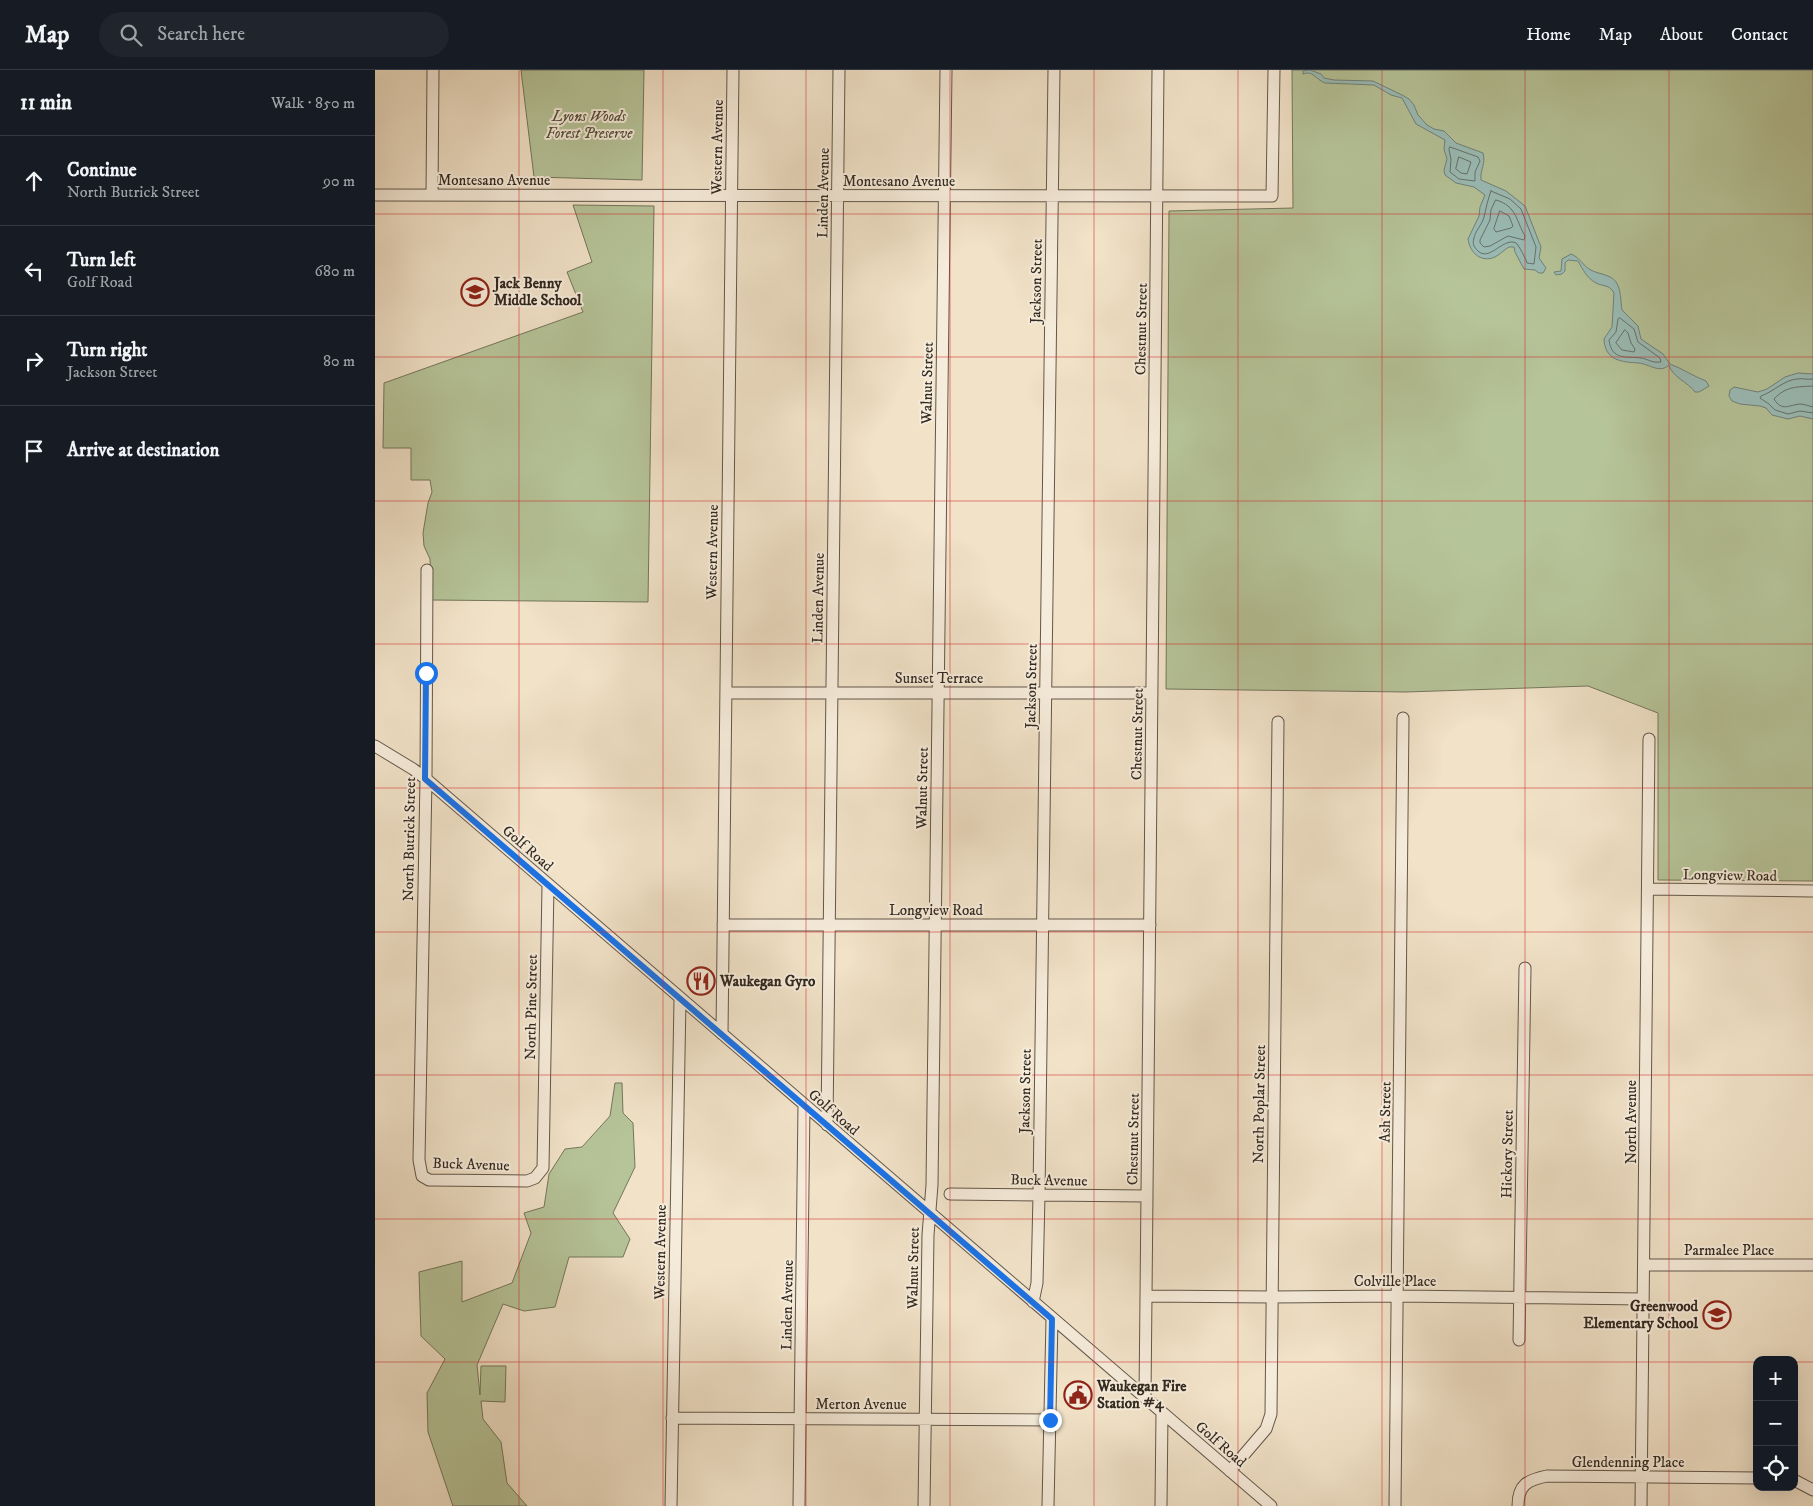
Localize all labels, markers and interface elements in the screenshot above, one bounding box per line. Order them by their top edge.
search box [99,12,449,57]
text: Map [25,20,69,50]
icon: search [117,21,145,49]
text: Search here [157,23,245,46]
text: Home [1526,24,1571,46]
text: Map [1599,24,1632,46]
text: About [1660,24,1703,46]
text: Contact [1731,24,1788,46]
text: 11 min [20,90,72,116]
text: Walk · 850 m [271,93,355,113]
street label: Western Avenue [707,99,728,196]
park label: Lyons Woods Forest Preserve [546,107,633,143]
street label: Linden Avenue [813,148,834,238]
text: Continue [67,159,137,182]
icon: ahead [20,167,48,195]
text: 90 m [323,171,355,191]
street label: Montesano Avenue [438,171,550,190]
street label: Montesano Avenue [843,172,955,191]
text: North Butrick Street [67,182,200,202]
street label: Jackson Street [1026,238,1047,326]
text: Turn left [67,249,136,272]
icon: left [20,257,48,285]
text: 680 m [315,261,355,281]
text: Golf Road [67,272,132,292]
place label: Jack Benny Middle School [492,274,582,310]
school or university icon: Jack Benny Middle School [460,277,490,307]
street label: Chestnut Street [1131,282,1152,375]
text: Turn right [67,339,147,362]
street label: Walnut Street [917,342,938,425]
icon: right [20,347,48,375]
text: 80 m [323,351,355,371]
text: Jackson Street [67,362,157,382]
icon: arrive [20,437,48,465]
text: Arrive at destination [67,439,219,462]
street label: Western Avenue [702,504,723,601]
street label: Linden Avenue [808,553,829,643]
street label: Jackson Street [1021,643,1042,731]
route start [415,662,438,685]
street label: Sunset Terrace [895,669,983,688]
street label: Chestnut Street [1127,687,1148,780]
street label: Walnut Street [912,747,933,830]
street label: North Butrick Street [399,777,420,901]
street label: Golf Road [498,821,557,876]
street label: Longview Road [1683,865,1778,886]
street label: Longview Road [889,901,984,920]
street label: North Pine Street [521,954,542,1060]
restaurant icon: Waukegan Gyro [686,966,716,996]
place label: Waukegan Gyro [719,972,816,991]
street label: North Poplar Street [1249,1044,1270,1164]
street label: Jackson Street [1015,1048,1036,1136]
street label: North Avenue [1622,1080,1641,1164]
street label: Ash Street [1375,1081,1396,1143]
street label: Golf Road [804,1085,863,1140]
street label: Chestnut Street [1123,1092,1144,1185]
street label: Hickory Street [1497,1109,1518,1199]
street label: Buck Avenue [432,1154,510,1175]
street label: Buck Avenue [1010,1170,1088,1191]
street label: Western Avenue [650,1204,671,1301]
street label: Walnut Street [903,1227,924,1310]
street label: Parmalee Place [1684,1241,1774,1260]
street label: Linden Avenue [777,1260,798,1350]
street label: Colville Place [1354,1272,1436,1291]
place label: Greenwood Elementary School [1583,1297,1699,1333]
school or university icon: Greenwood Elementary School [1702,1300,1732,1330]
map controls [1753,1356,1798,1491]
button: + [1753,1356,1798,1401]
place label: Waukegan Fire Station #4 [1096,1377,1187,1413]
public building icon: Waukegan Fire Station #4 [1063,1380,1093,1410]
street label: Merton Avenue [815,1395,907,1414]
button: − [1753,1401,1798,1446]
route end [1039,1409,1062,1432]
street label: Golf Road [1191,1417,1250,1472]
button: locate [1753,1446,1798,1491]
street label: Glendenning Place [1572,1453,1684,1472]

